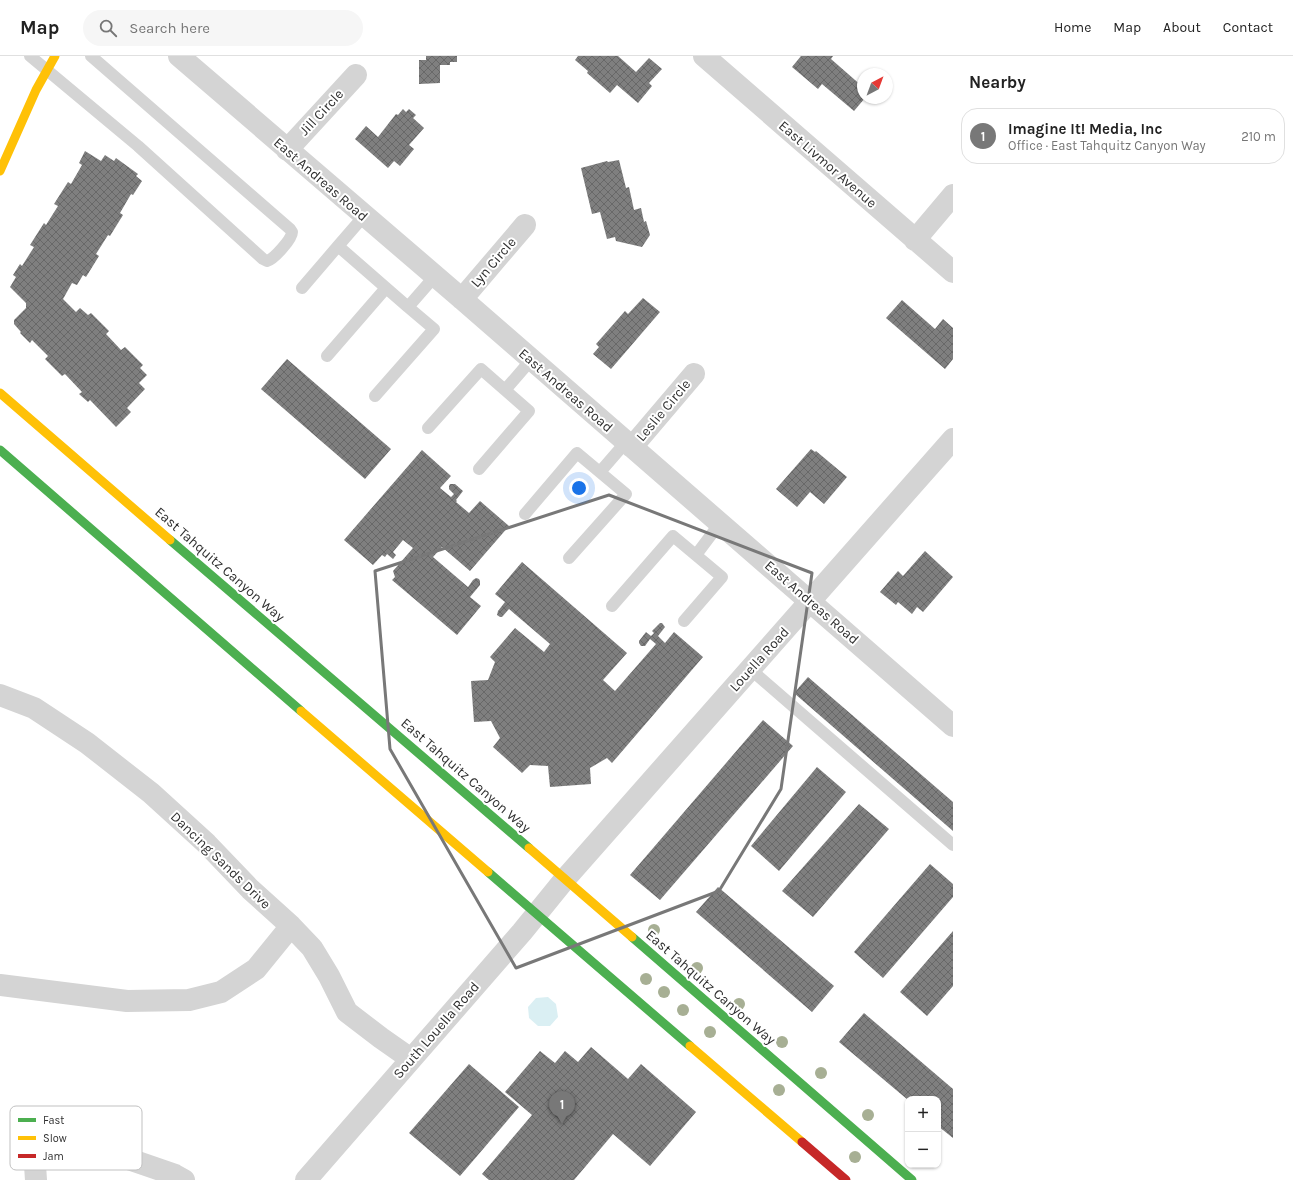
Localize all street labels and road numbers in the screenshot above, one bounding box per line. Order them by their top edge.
street label: Jill Circle [296,86,347,139]
street label: East Livmor Avenue [775,117,880,212]
street label: East Andreas Road [270,134,371,225]
street label: Lyn Circle [467,234,520,291]
street label: East Andreas Road [515,345,616,436]
street label: Leslie Circle [632,376,694,445]
street label: East Tahquitz Canyon Way [151,503,288,626]
street label: East Andreas Road [761,557,862,648]
street label: Louella Road [726,624,793,695]
street label: East Tahquitz Canyon Way [397,714,534,837]
street label: Dancing Sands Drive [167,808,274,913]
street label: East Tahquitz Canyon Way [642,926,779,1049]
street label: South Louella Road [390,978,483,1082]

